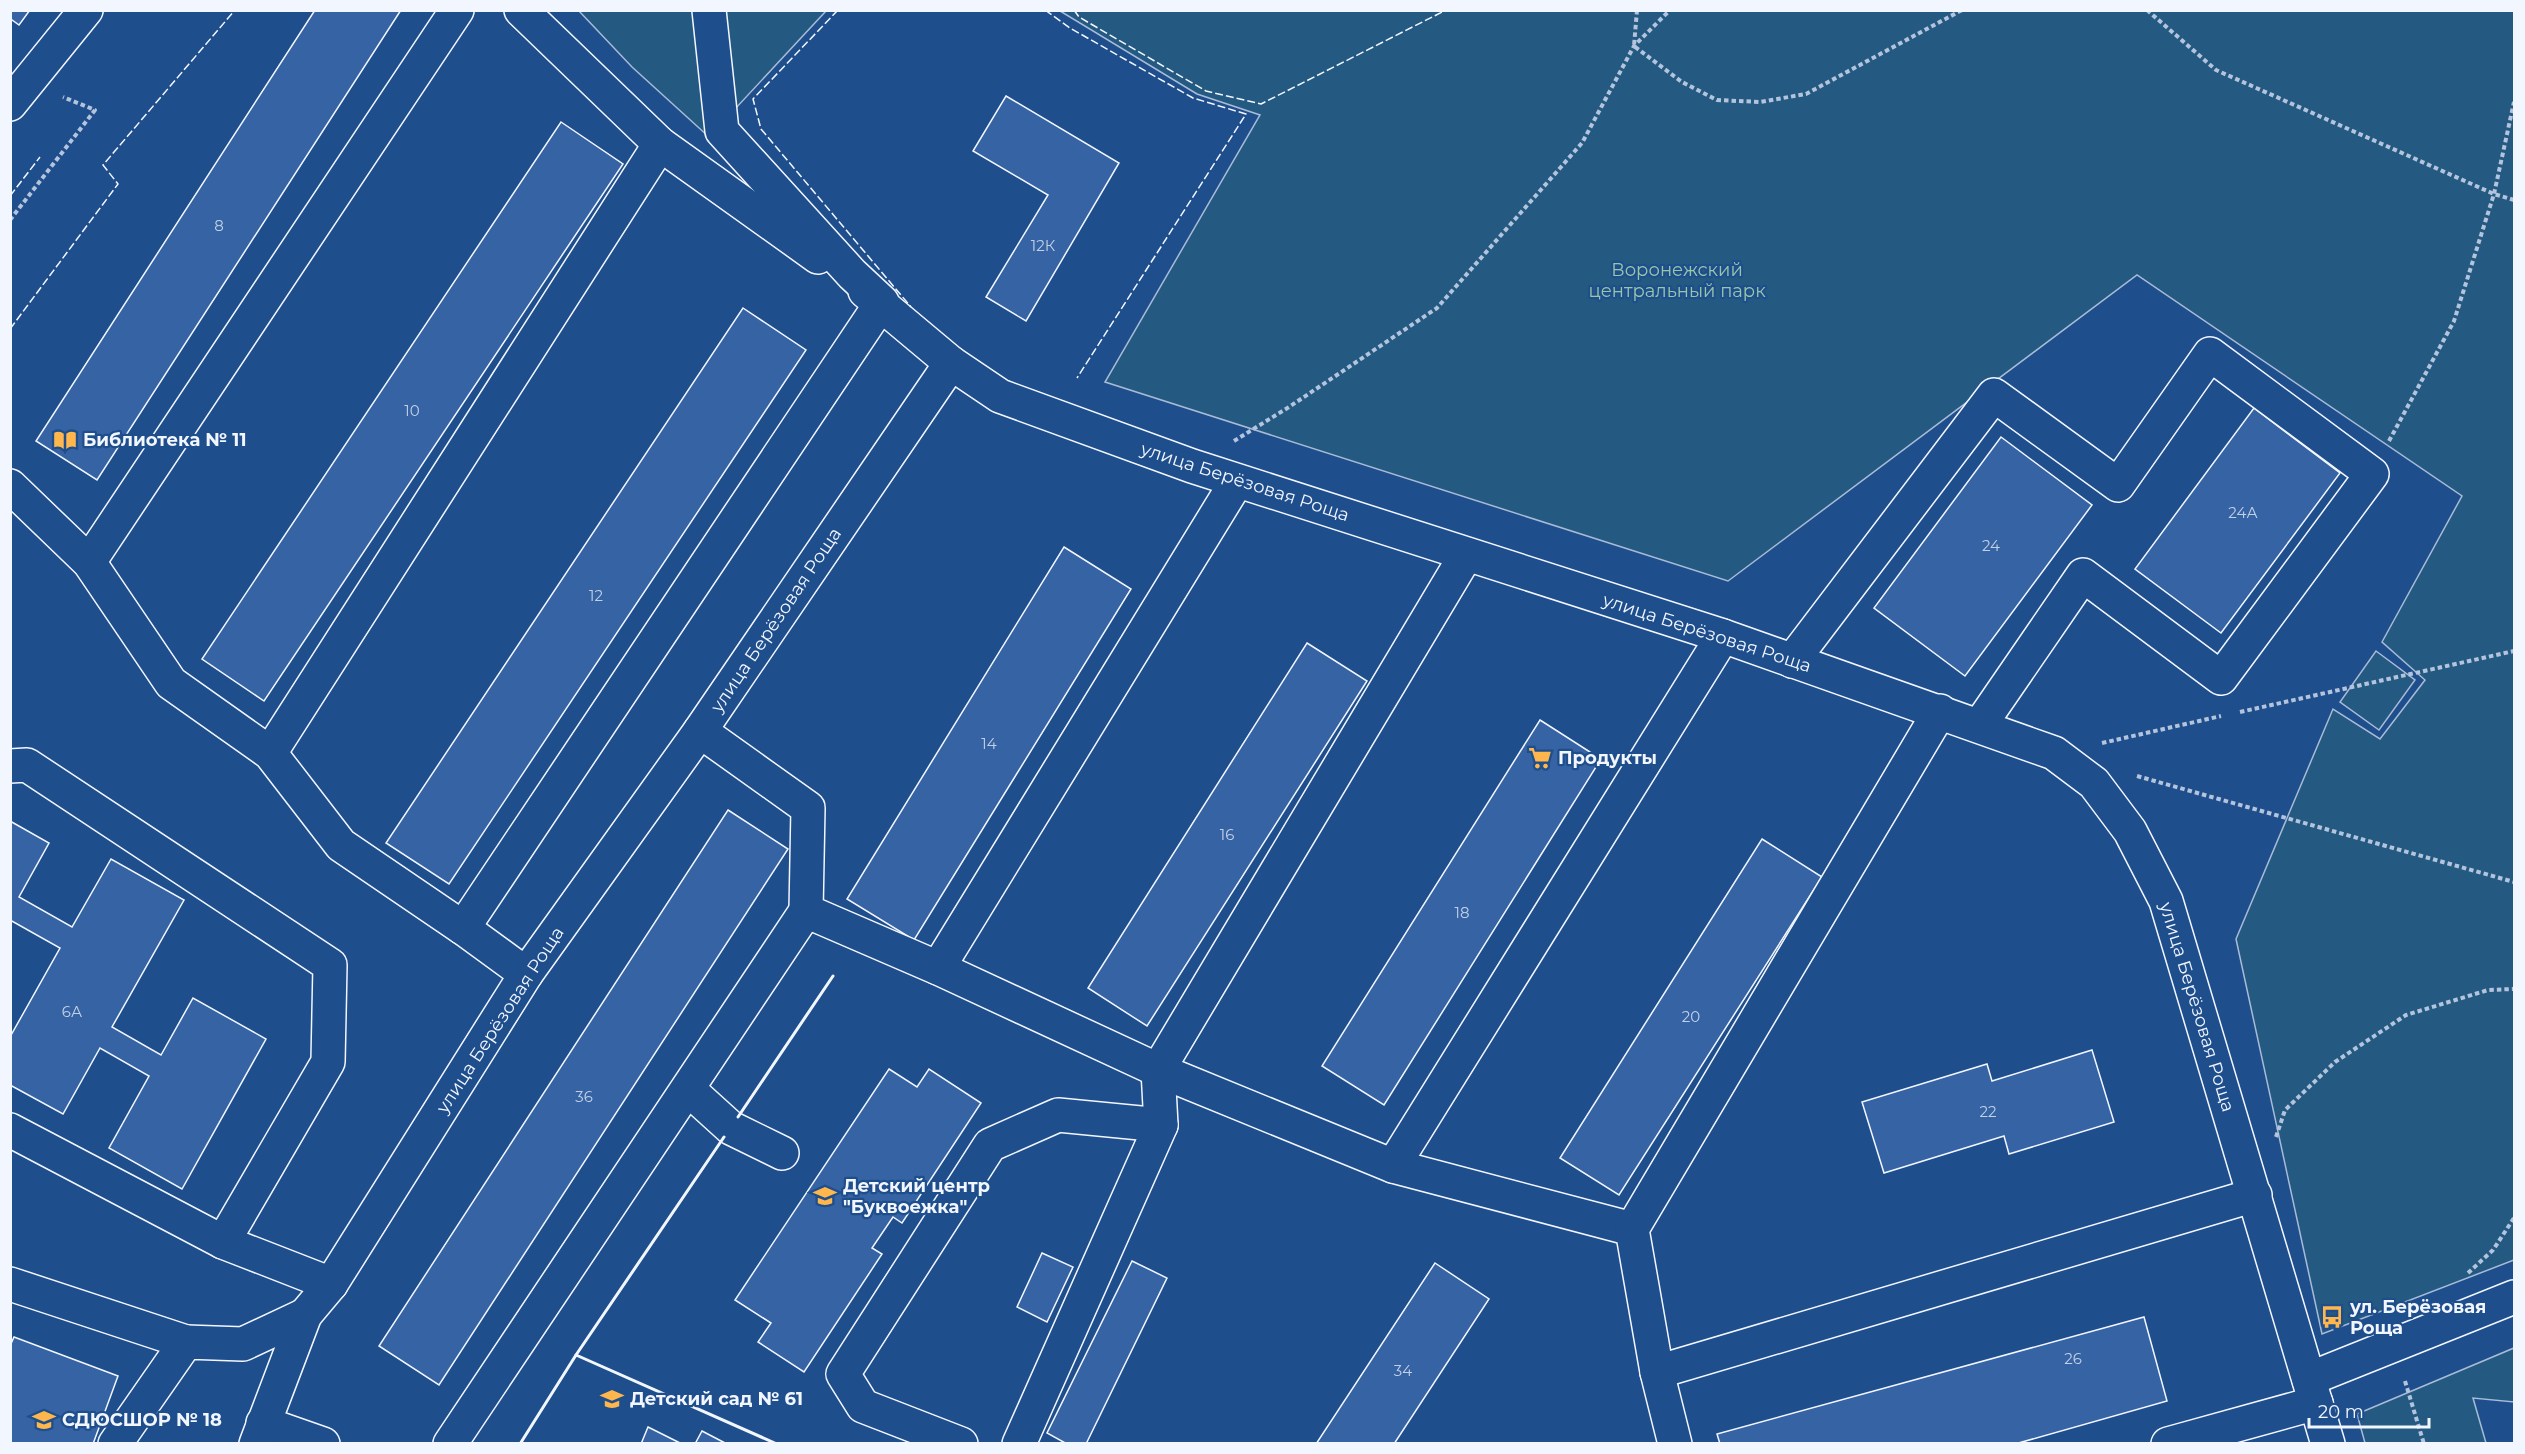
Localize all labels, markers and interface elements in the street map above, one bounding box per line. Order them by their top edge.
house number: 8 [214,216,224,235]
house number: 12К [1031,236,1056,255]
park label: Воронежский центральный парк [1588,259,1766,302]
house number: 10 [404,401,420,420]
library icon: Библиотека № 11 [52,427,78,453]
place label: Библиотека № 11 [83,429,246,451]
street label: улица Берёзовая Роща [1137,438,1352,526]
house number: 24А [2228,503,2258,522]
street label: улица Берёзовая Роща [705,524,846,717]
house number: 24 [1982,536,2000,555]
house number: 12 [589,586,603,605]
street label: улица Берёзовая Роща [1599,589,1814,677]
house number: 14 [981,734,997,753]
supermarket icon: Продукты [1527,745,1553,771]
place label: Продукты [1558,747,1657,769]
house number: 16 [1220,825,1234,844]
street label: улица Берёзовая Роща [2154,899,2239,1114]
house number: 18 [1455,903,1470,922]
street label: улица Берёзовая Роща [431,923,569,1118]
house number: 6А [62,1002,82,1021]
house number: 20 [1682,1007,1700,1026]
house number: 36 [575,1087,593,1106]
house number: 22 [1979,1102,1997,1121]
place label: Детский центр "Буквоежка" [843,1175,990,1218]
school or university icon: Детский центр "Буквоежка" [812,1183,838,1209]
place label: ул. Берёзовая Роща [2349,1296,2486,1339]
bus stop icon: ул. Берёзовая Роща [2319,1304,2345,1330]
house number: 26 [2064,1349,2082,1368]
house number: 34 [1394,1361,1412,1380]
school or university icon: Детский сад № 61 [599,1386,625,1412]
place label: Детский сад № 61 [630,1388,803,1410]
scale bar [2309,1391,2429,1429]
text: 20 m [2318,1401,2364,1423]
school or university icon: СДЮСШОР № 18 [31,1407,57,1433]
place label: СДЮСШОР № 18 [62,1409,222,1431]

